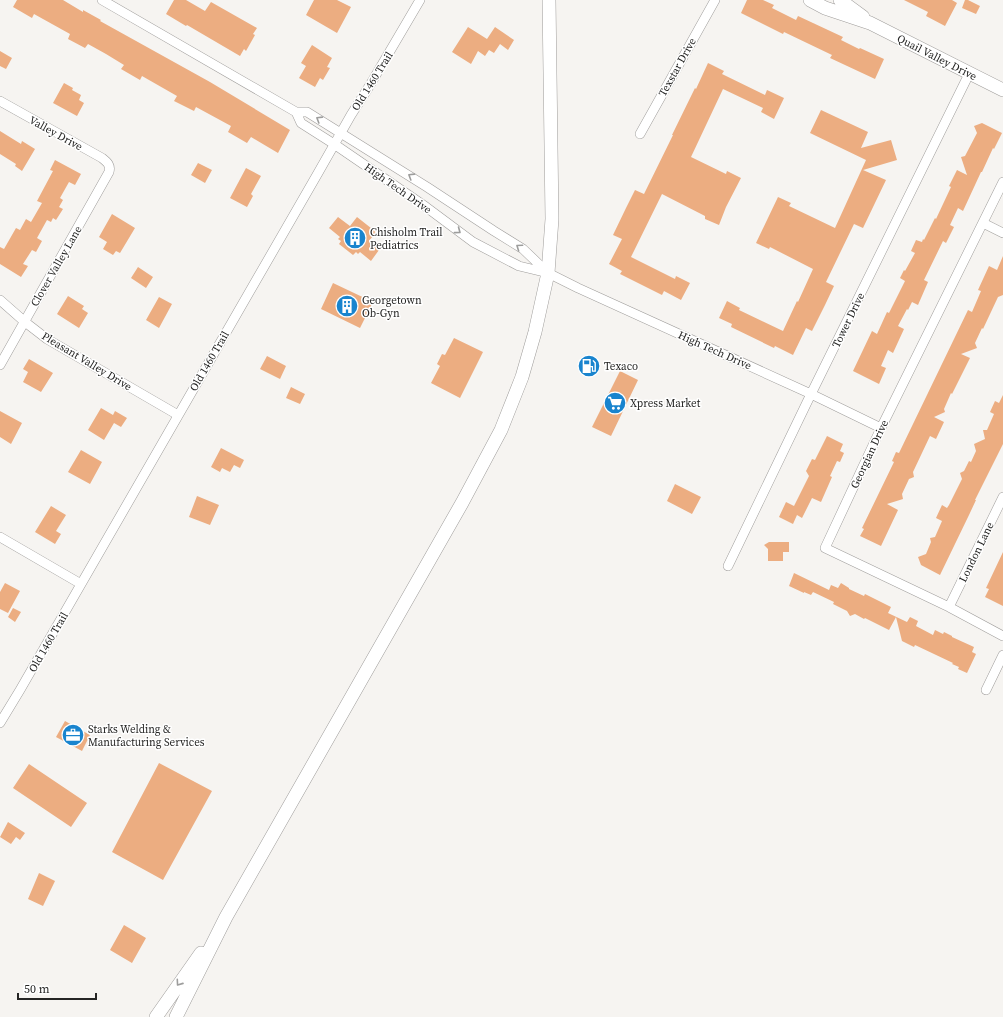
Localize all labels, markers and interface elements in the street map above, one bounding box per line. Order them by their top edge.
street label: Quail Valley Drive [894,31,979,84]
street label: Texstar Drive [655,35,700,99]
street label: Old 1460 Trail [348,49,397,114]
street label: Valley Drive [26,113,85,154]
one-way arrow [316,117,323,124]
street label: High Tech Drive [361,160,435,217]
one-way arrow [408,173,415,181]
street label: Clover Valley Lane [27,223,86,309]
building icon: Chisholm Trail Pediatrics [342,225,368,251]
place label: Chisholm Trail Pediatrics [370,225,443,253]
one-way arrow [453,226,460,233]
one-way arrow [517,245,524,252]
street label: Tower Drive [829,290,868,350]
building icon: Georgetown Ob-Gyn [334,293,360,319]
place label: Georgetown Ob-Gyn [362,293,422,321]
street label: Old 1460 Trail [186,328,233,394]
street label: High Tech Drive [676,328,754,374]
street label: Pleasant Valley Drive [39,329,135,394]
fuel station icon: Texaco [576,353,602,379]
place label: Texaco [604,359,638,374]
supermarket icon: Xpress Market [602,390,628,416]
place label: Xpress Market [630,396,701,411]
street label: Georgian Drive [847,417,892,491]
street label: London Lane [955,519,998,585]
street label: Old 1460 Trail [25,609,72,675]
office icon: Starks Welding & Manufacturing Services [60,722,86,748]
place label: Starks Welding & Manufacturing Services [88,722,205,750]
scale bar [18,975,96,1001]
one-way arrow [176,979,184,986]
text: 50 m [24,981,50,997]

